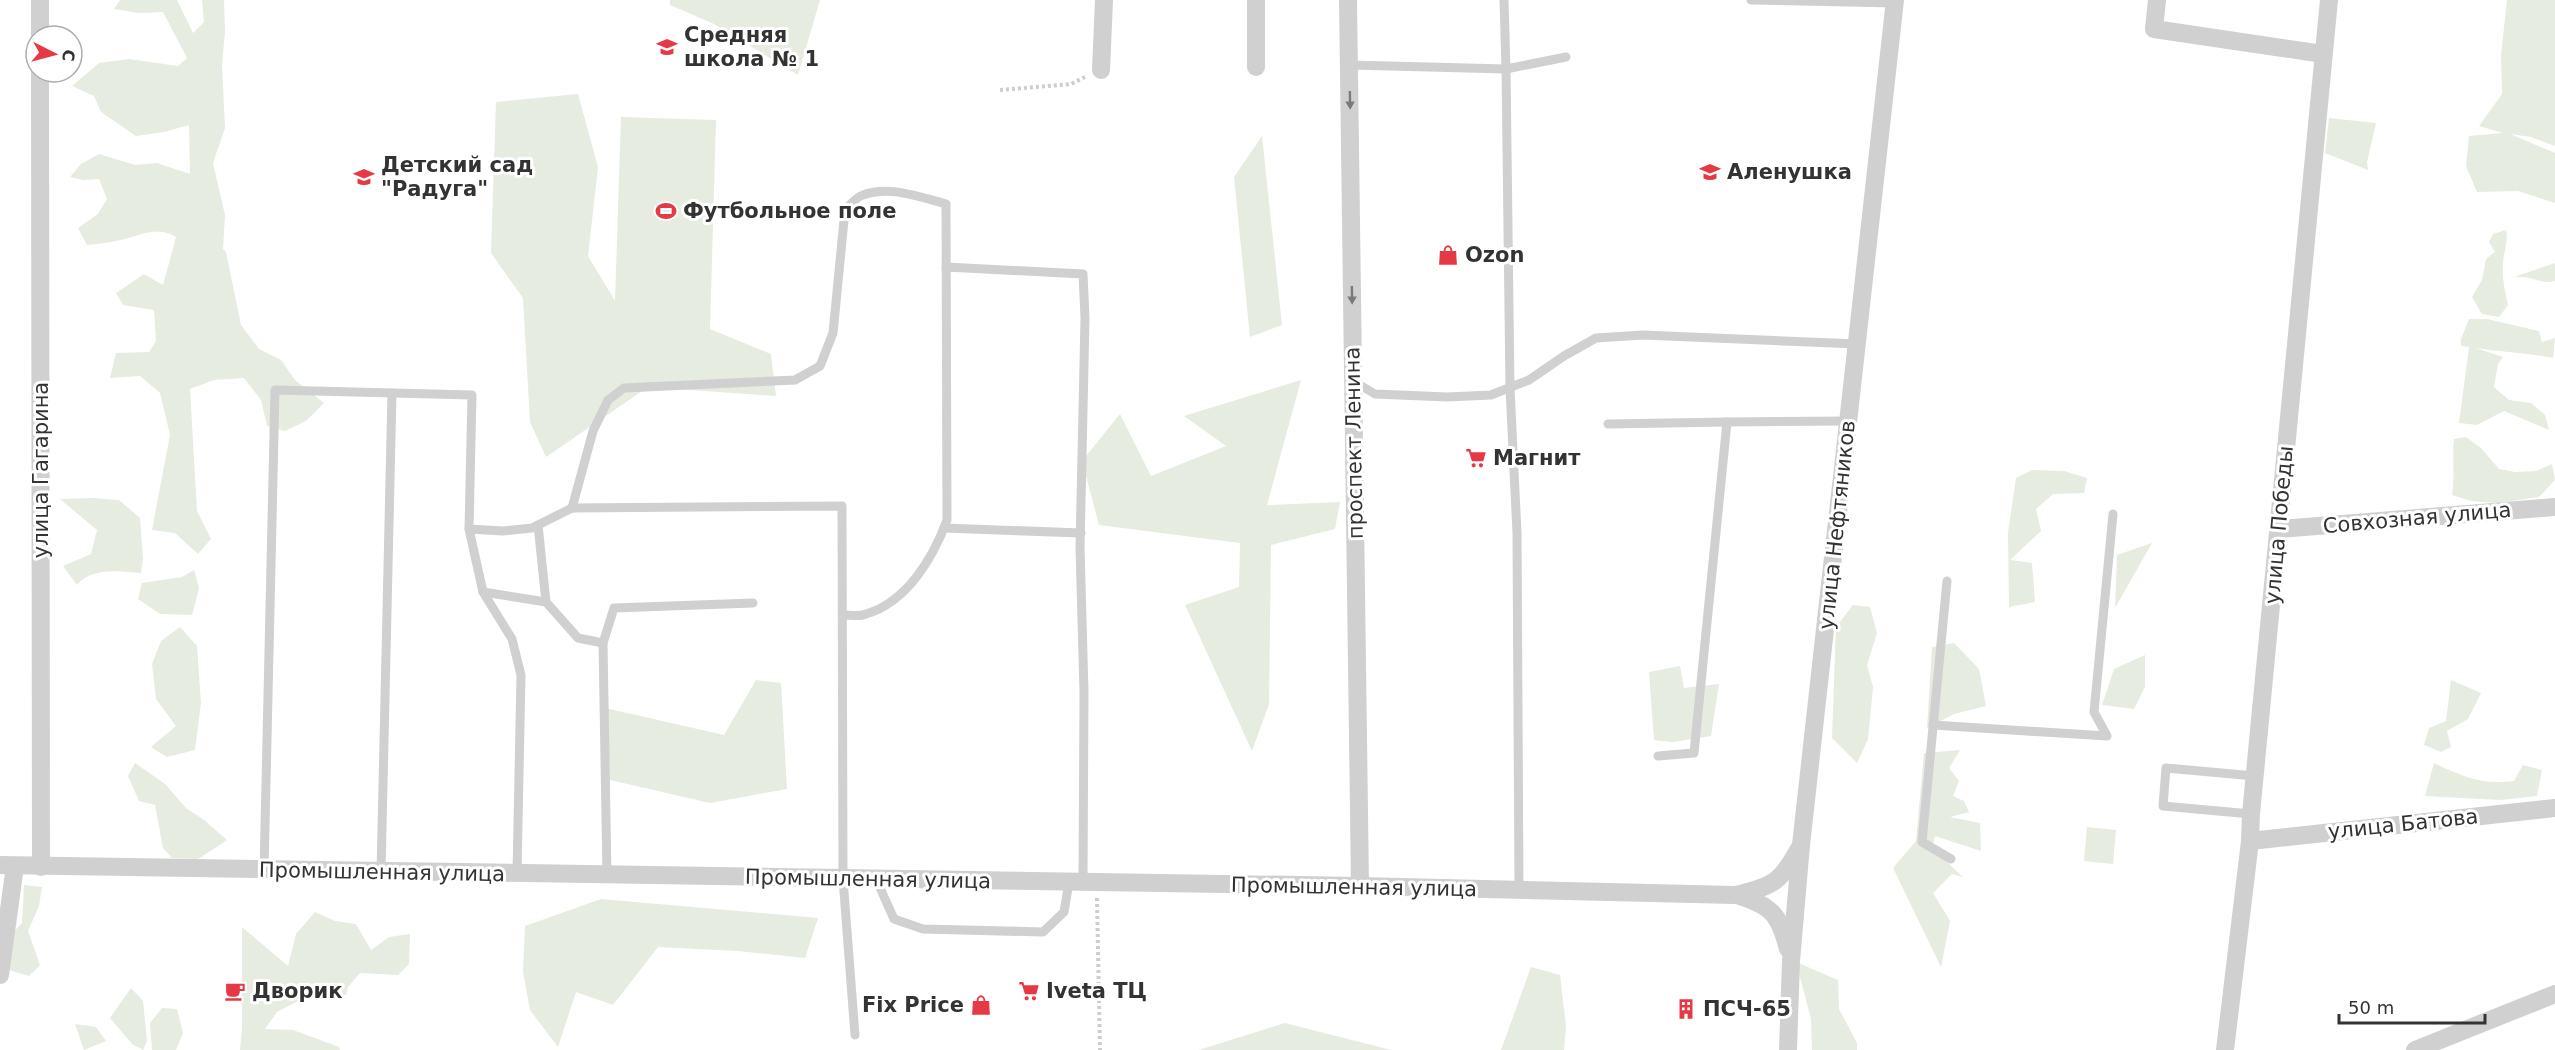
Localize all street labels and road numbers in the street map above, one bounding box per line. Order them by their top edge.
street label: проспект Ленина [1340,347,1368,539]
street label: улица Гагарина [29,382,53,558]
street label: улица Нефтяников [1814,419,1860,631]
street label: улица Победы [2260,445,2298,605]
street label: Совхозная улица [2322,498,2512,538]
street label: улица Батова [2327,804,2479,844]
street label: Промышленная улица [259,858,505,886]
street label: Промышленная улица [745,865,991,893]
street label: Промышленная улица [1231,873,1477,901]

